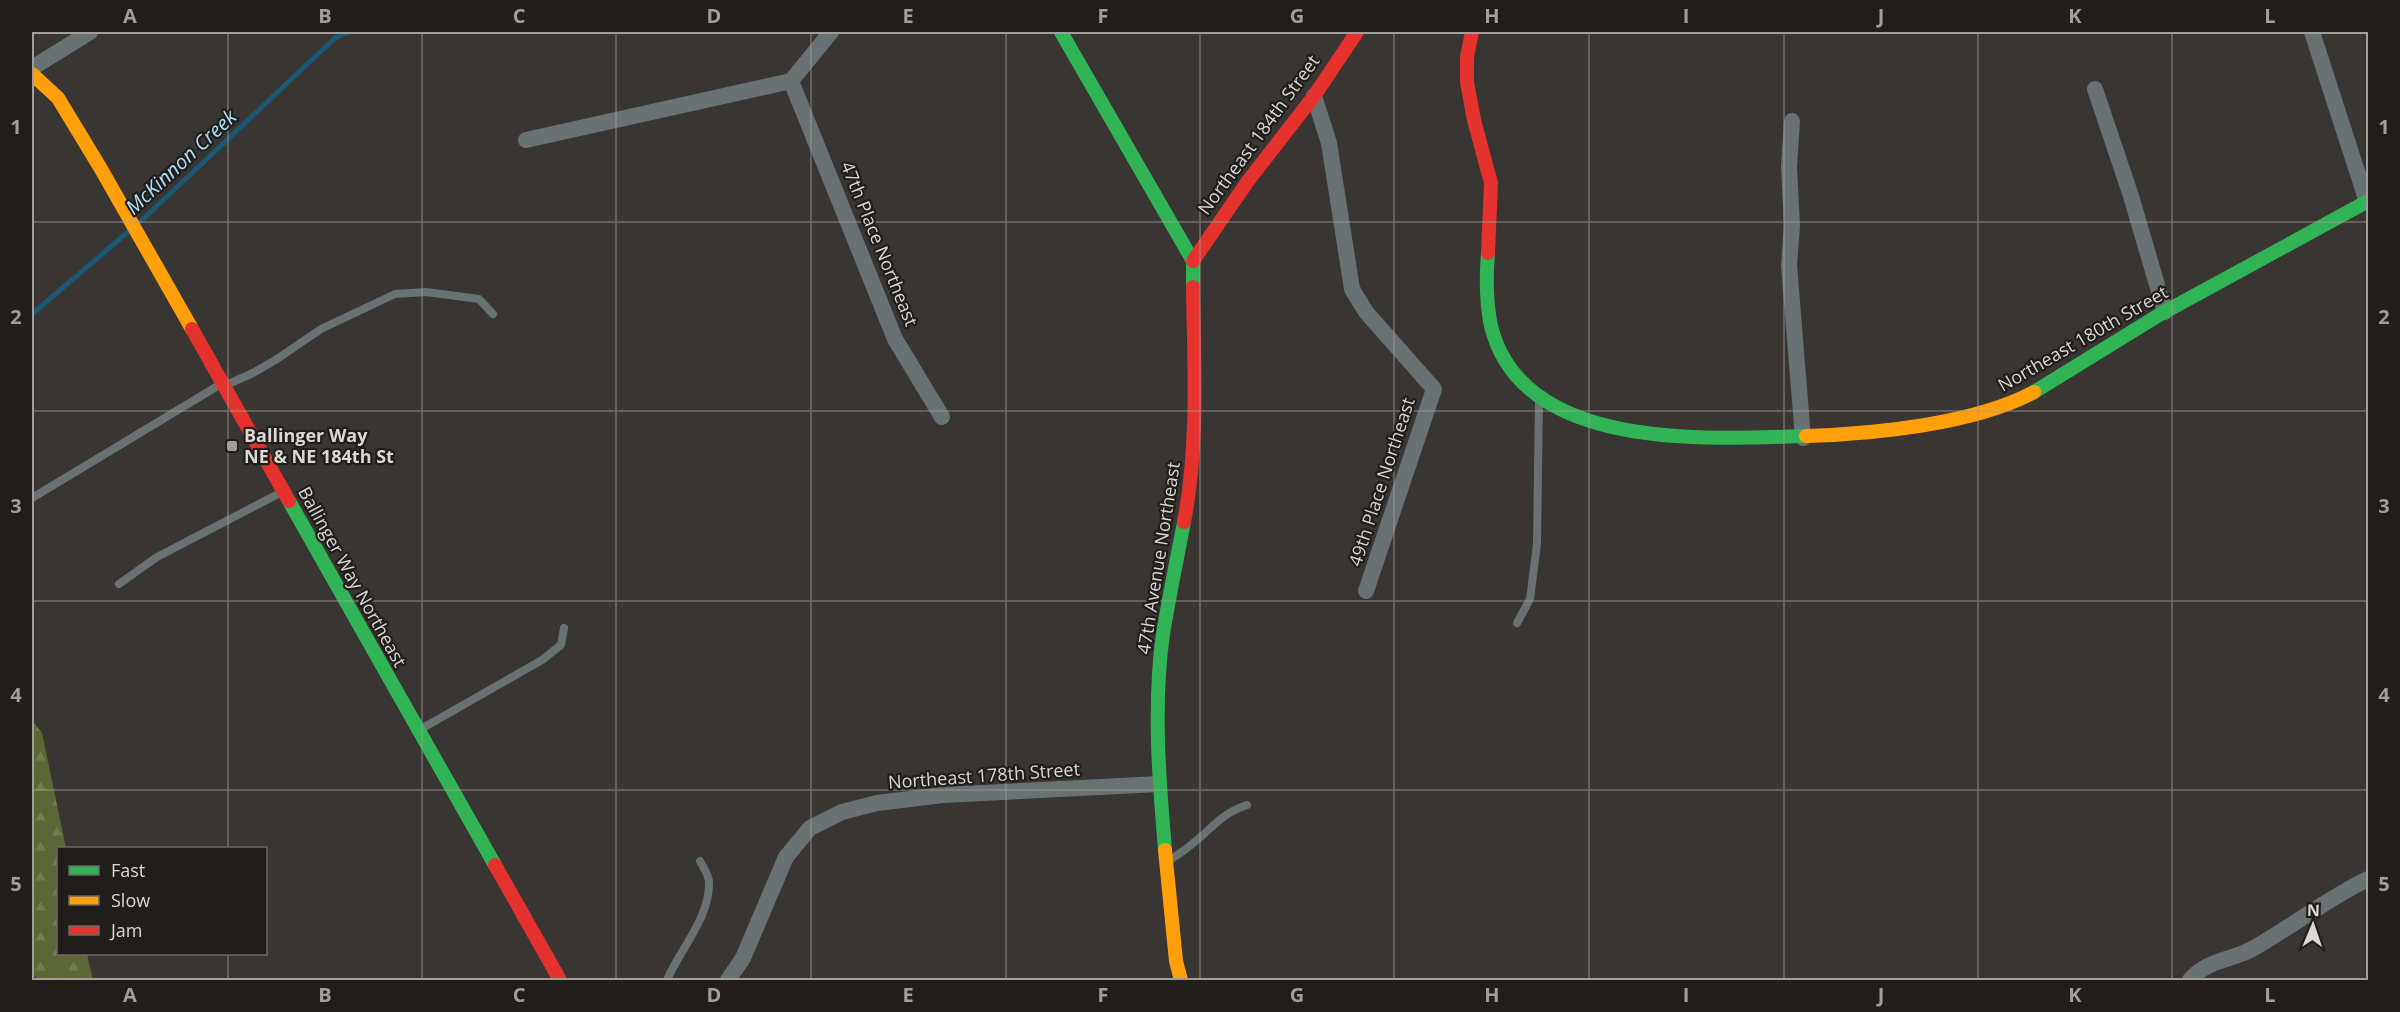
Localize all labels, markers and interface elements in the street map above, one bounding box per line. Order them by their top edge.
text: A [123,2,137,29]
text: B [318,2,332,29]
text: C [513,2,526,29]
text: D [707,2,721,29]
text: E [902,2,914,29]
text: F [1098,2,1108,29]
text: G [1290,2,1304,29]
text: H [1484,2,1500,29]
text: I [1683,2,1689,29]
text: J [1876,2,1884,29]
text: K [2068,2,2082,29]
text: L [2264,2,2276,29]
street label: Northeast 184th Street [1192,50,1324,219]
water label: McKinnon Creek [119,102,243,220]
text: 1 [10,113,22,140]
text: 1 [2378,113,2390,140]
street label: 47th Place Northeast [836,158,924,330]
street label: Northeast 180th Street [1993,280,2172,397]
text: 2 [10,303,22,330]
text: 2 [2378,303,2390,330]
street label: 49th Place Northeast [1342,394,1420,569]
place label: Ballinger Way NE & NE 184th St [244,423,394,468]
marker: Ballinger Way NE & NE 184th St [225,439,239,453]
street label: 47th Avenue Northeast [1131,460,1185,656]
street label: Ballinger Way Northeast [293,482,413,671]
text: 3 [10,492,22,519]
text: 3 [2378,492,2390,519]
text: 4 [10,681,22,708]
text: 4 [2378,681,2390,708]
street label: Northeast 178th Street [887,756,1081,794]
legend [57,847,267,955]
text: Fast [111,858,145,882]
text: 5 [10,870,22,897]
text: 5 [2378,870,2390,897]
text: Slow [111,888,150,912]
north arrow [2283,895,2343,955]
text: N [2307,899,2320,921]
text: Jam [109,918,143,942]
text: A [123,981,137,1008]
text: B [318,981,332,1008]
text: C [513,981,526,1008]
text: D [707,981,721,1008]
text: E [902,981,914,1008]
text: F [1098,981,1108,1008]
text: G [1290,981,1304,1008]
text: H [1484,981,1500,1008]
text: I [1683,981,1689,1008]
text: J [1876,981,1884,1008]
text: K [2068,981,2082,1008]
text: L [2264,981,2276,1008]

